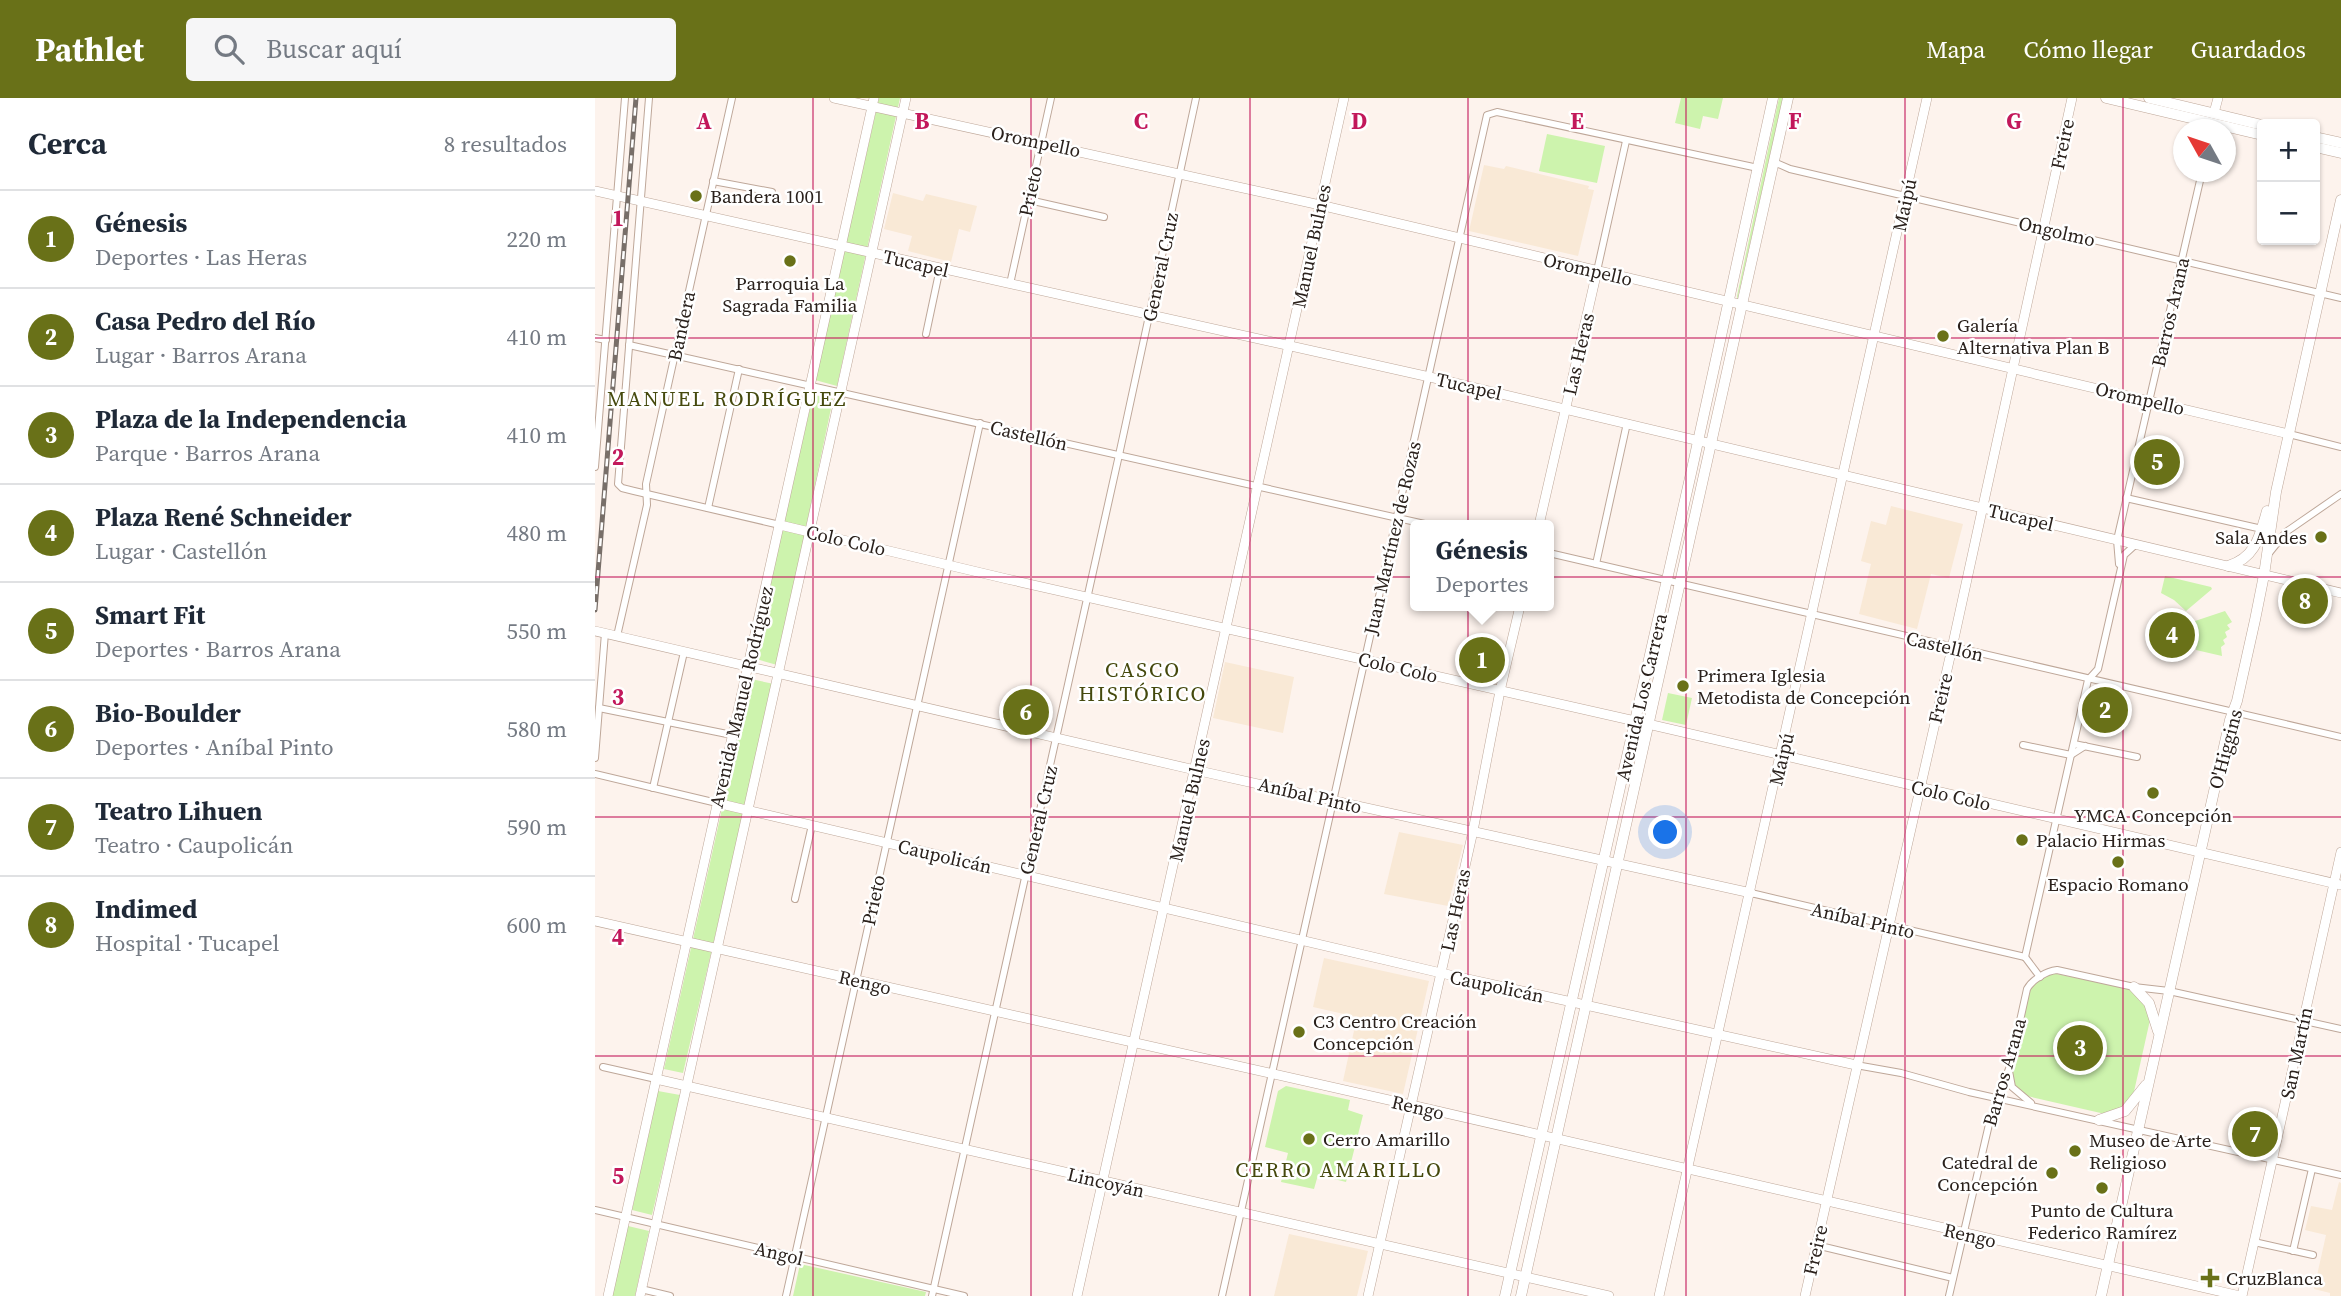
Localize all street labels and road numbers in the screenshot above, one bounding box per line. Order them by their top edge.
street label: Freire [2044,116,2080,172]
street label: Orompello [989,119,1083,163]
street label: Prieto [1012,163,1048,219]
street label: Maipú [1886,176,1922,234]
street label: Manuel Bulnes [1285,182,1337,310]
street label: General Cruz [1136,210,1184,324]
street label: Ongolmo [2016,210,2098,252]
street label: Tucapel [881,243,952,283]
street label: Orompello [1541,246,1635,292]
street label: Barros Arana [2145,254,2195,369]
street label: Bandera [661,288,701,363]
street label: Las Heras [1556,310,1600,398]
street label: Tucapel [1434,366,1505,406]
street label: Orompello [2093,375,2187,421]
street label: Castellón [988,413,1070,457]
street label: Juan Martínez de Rozas [1357,439,1427,638]
street label: Tucapel [1986,497,2057,537]
street label: Colo Colo [804,518,888,562]
street label: Avenida Manuel Rodríguez [703,583,779,810]
street label: Avenida Los Carrera [1609,610,1673,783]
street label: Castellón [1904,624,1986,668]
street label: Colo Colo [1356,645,1440,689]
street label: Freire [1922,670,1958,726]
street label: O'Higgins [2202,706,2248,792]
street label: Maipú [1762,730,1800,788]
street label: Manuel Bulnes [1162,736,1216,864]
street label: General Cruz [1013,763,1063,877]
street label: Aníbal Pinto [1256,770,1364,820]
street label: Colo Colo [1909,773,1993,817]
street label: Caupolicán [896,833,994,879]
street label: Las Heras [1434,866,1476,954]
street label: Prieto [855,872,891,928]
street label: Aníbal Pinto [1809,895,1917,945]
street label: Rengo [836,963,894,1001]
street label: Caupolicán [1448,963,1546,1009]
street label: San Martín [2274,1005,2318,1101]
street label: Barros Arana [1976,1014,2032,1129]
street label: Rengo [1389,1088,1447,1126]
street label: Lincoyán [1065,1161,1147,1203]
street label: Rengo [1941,1216,1999,1254]
street label: Freire [1797,1222,1833,1278]
street label: Angol [752,1235,806,1271]

